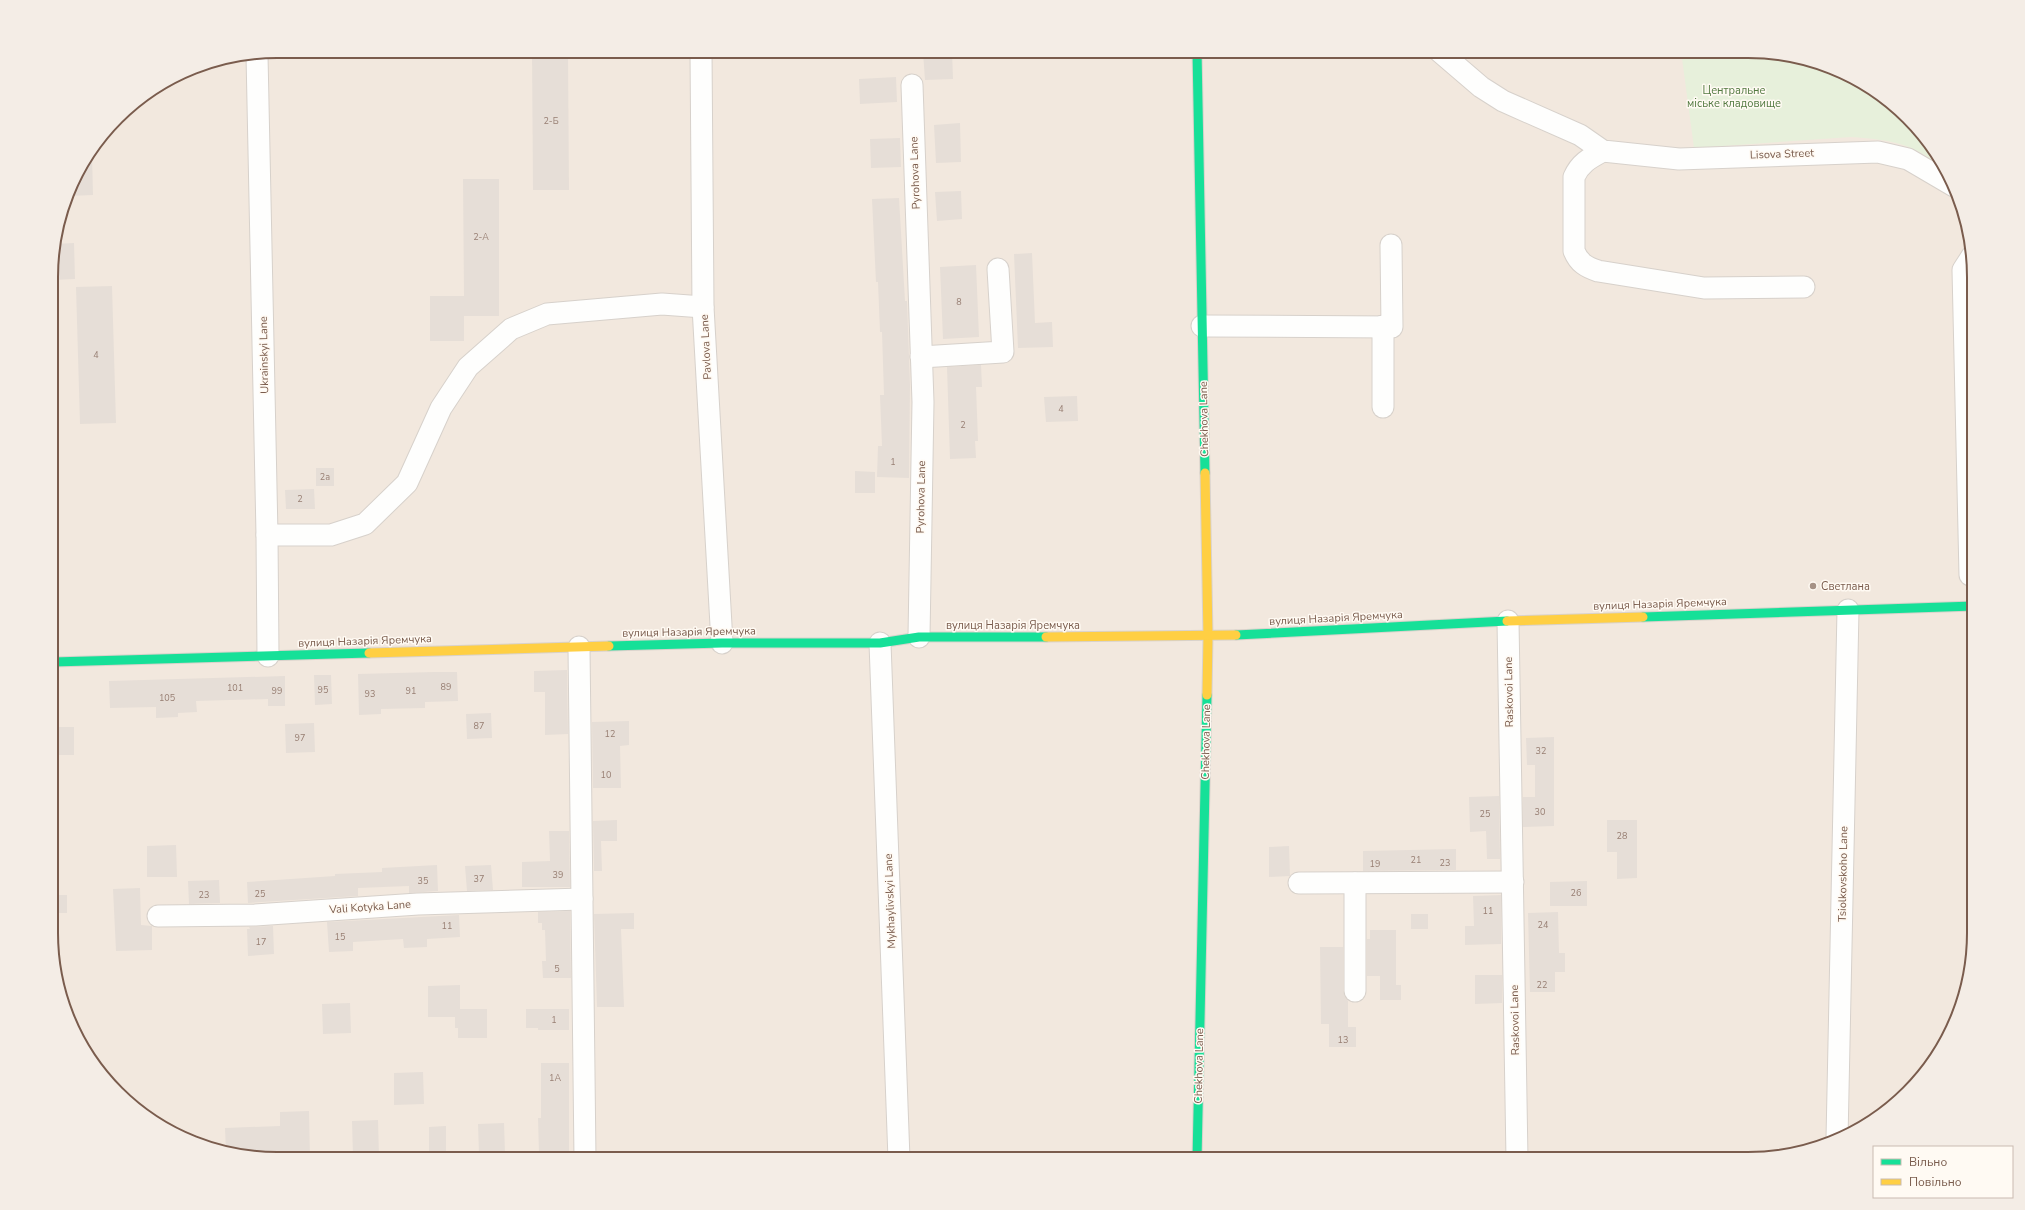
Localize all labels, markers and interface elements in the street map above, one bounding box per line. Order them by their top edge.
park label: Центральне міське кладовище [1687,83,1781,111]
house number: 2-Б [543,115,559,127]
street label: Pyrohova Lane [906,136,924,210]
street label: Lisova Street [1750,145,1814,163]
house number: 2-А [473,231,489,243]
house number: 8 [956,296,962,308]
street label: Pavlova Lane [697,314,715,380]
street label: Ukrainskyi Lane [256,316,272,394]
house number: 4 [93,349,99,361]
street label: Chekhova Lane [1196,381,1212,457]
house number: 4 [1058,403,1064,415]
house number: 2 [960,419,966,431]
house number: 1 [890,456,896,468]
street label: Pyrohova Lane [913,460,929,534]
house number: 2а [320,471,330,483]
house number: 2 [297,493,303,505]
place label: Светлана [1821,579,1870,594]
marker: Светлана [1808,581,1818,591]
street label: вулиця Назарія Яремчука [1593,594,1727,614]
street label: вулиця Назарія Яремчука [1269,607,1403,629]
street label: вулиця Назарія Яремчука [946,618,1080,633]
street label: вулиця Назарія Яремчука [622,623,756,641]
street label: вулиця Назарія Яремчука [298,631,432,651]
street label: Raskovoi Lane [1501,656,1517,728]
house number: 89 [441,681,451,693]
house number: 101 [227,682,243,694]
house number: 95 [318,684,328,696]
house number: 99 [272,685,282,697]
house number: 91 [406,685,416,697]
house number: 93 [365,688,375,700]
house number: 105 [159,692,175,704]
street label: Chekhova Lane [1198,704,1214,780]
house number: 87 [474,720,484,732]
house number: 12 [605,728,615,740]
house number: 97 [295,732,305,744]
house number: 32 [1536,745,1546,757]
house number: 10 [601,769,611,781]
house number: 30 [1535,806,1545,818]
house number: 25 [1480,808,1490,820]
street label: Tsiolkovskoho Lane [1835,826,1851,922]
house number: 28 [1617,830,1627,842]
street label: Mykhaylivskyi Lane [881,853,899,949]
house number: 21 [1411,854,1421,866]
house number: 23 [1440,857,1450,869]
house number: 19 [1370,858,1380,870]
house number: 39 [553,869,563,881]
house number: 37 [474,873,484,885]
house number: 35 [418,875,428,887]
house number: 26 [1571,887,1581,899]
house number: 25 [255,888,265,900]
house number: 23 [199,889,209,901]
street label: Vali Kotyka Lane [328,897,411,917]
house number: 11 [1483,905,1493,917]
house number: 24 [1538,919,1549,931]
house number: 11 [442,920,452,932]
house number: 15 [335,931,345,943]
house number: 17 [256,936,266,948]
house number: 5 [554,963,560,975]
house number: 22 [1537,979,1547,991]
street label: Raskovoi Lane [1507,984,1523,1056]
house number: 1 [551,1014,557,1026]
street label: Chekhova Lane [1191,1028,1207,1104]
house number: 13 [1338,1034,1348,1046]
house number: 1А [549,1072,561,1084]
legend [1873,1146,2013,1198]
text: Вільно [1909,1154,1947,1170]
text: Повільно [1909,1174,1962,1190]

